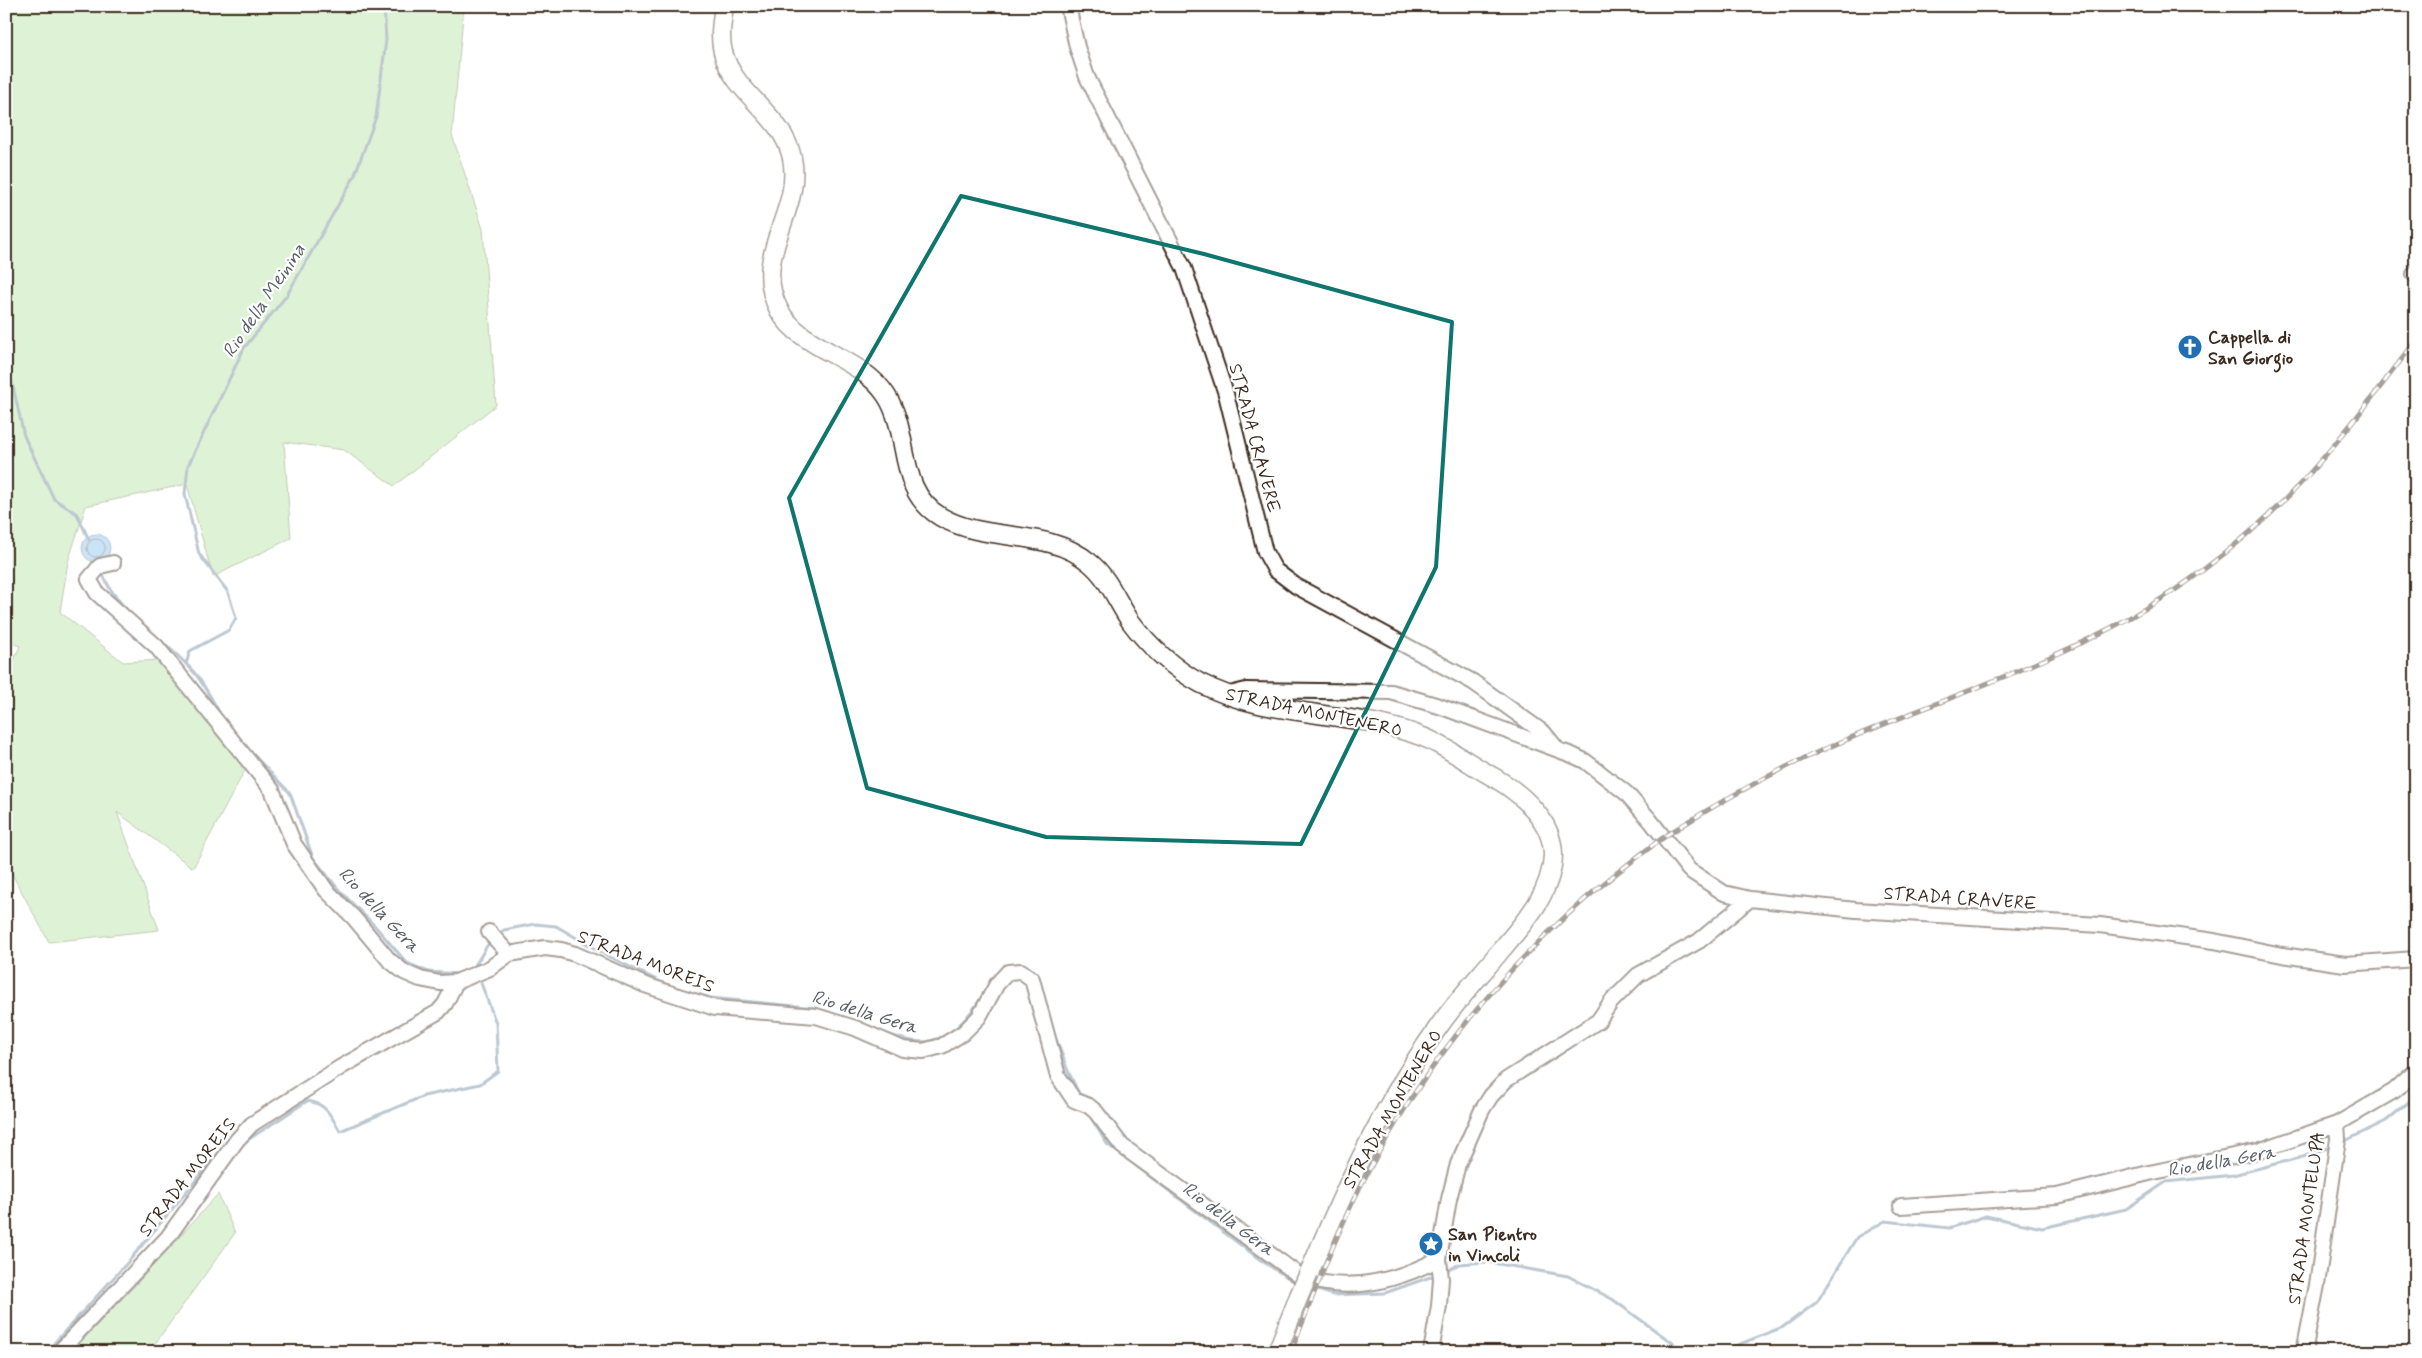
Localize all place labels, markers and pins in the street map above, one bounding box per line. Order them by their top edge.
place label: Cappella di San Giorgio [2208,326,2293,373]
church icon: Cappella di San Giorgio [2177,334,2203,360]
place label: San Pientro in Vincoli [1448,1223,1537,1268]
place icon: San Pientro in Vincoli [1418,1231,1444,1257]

